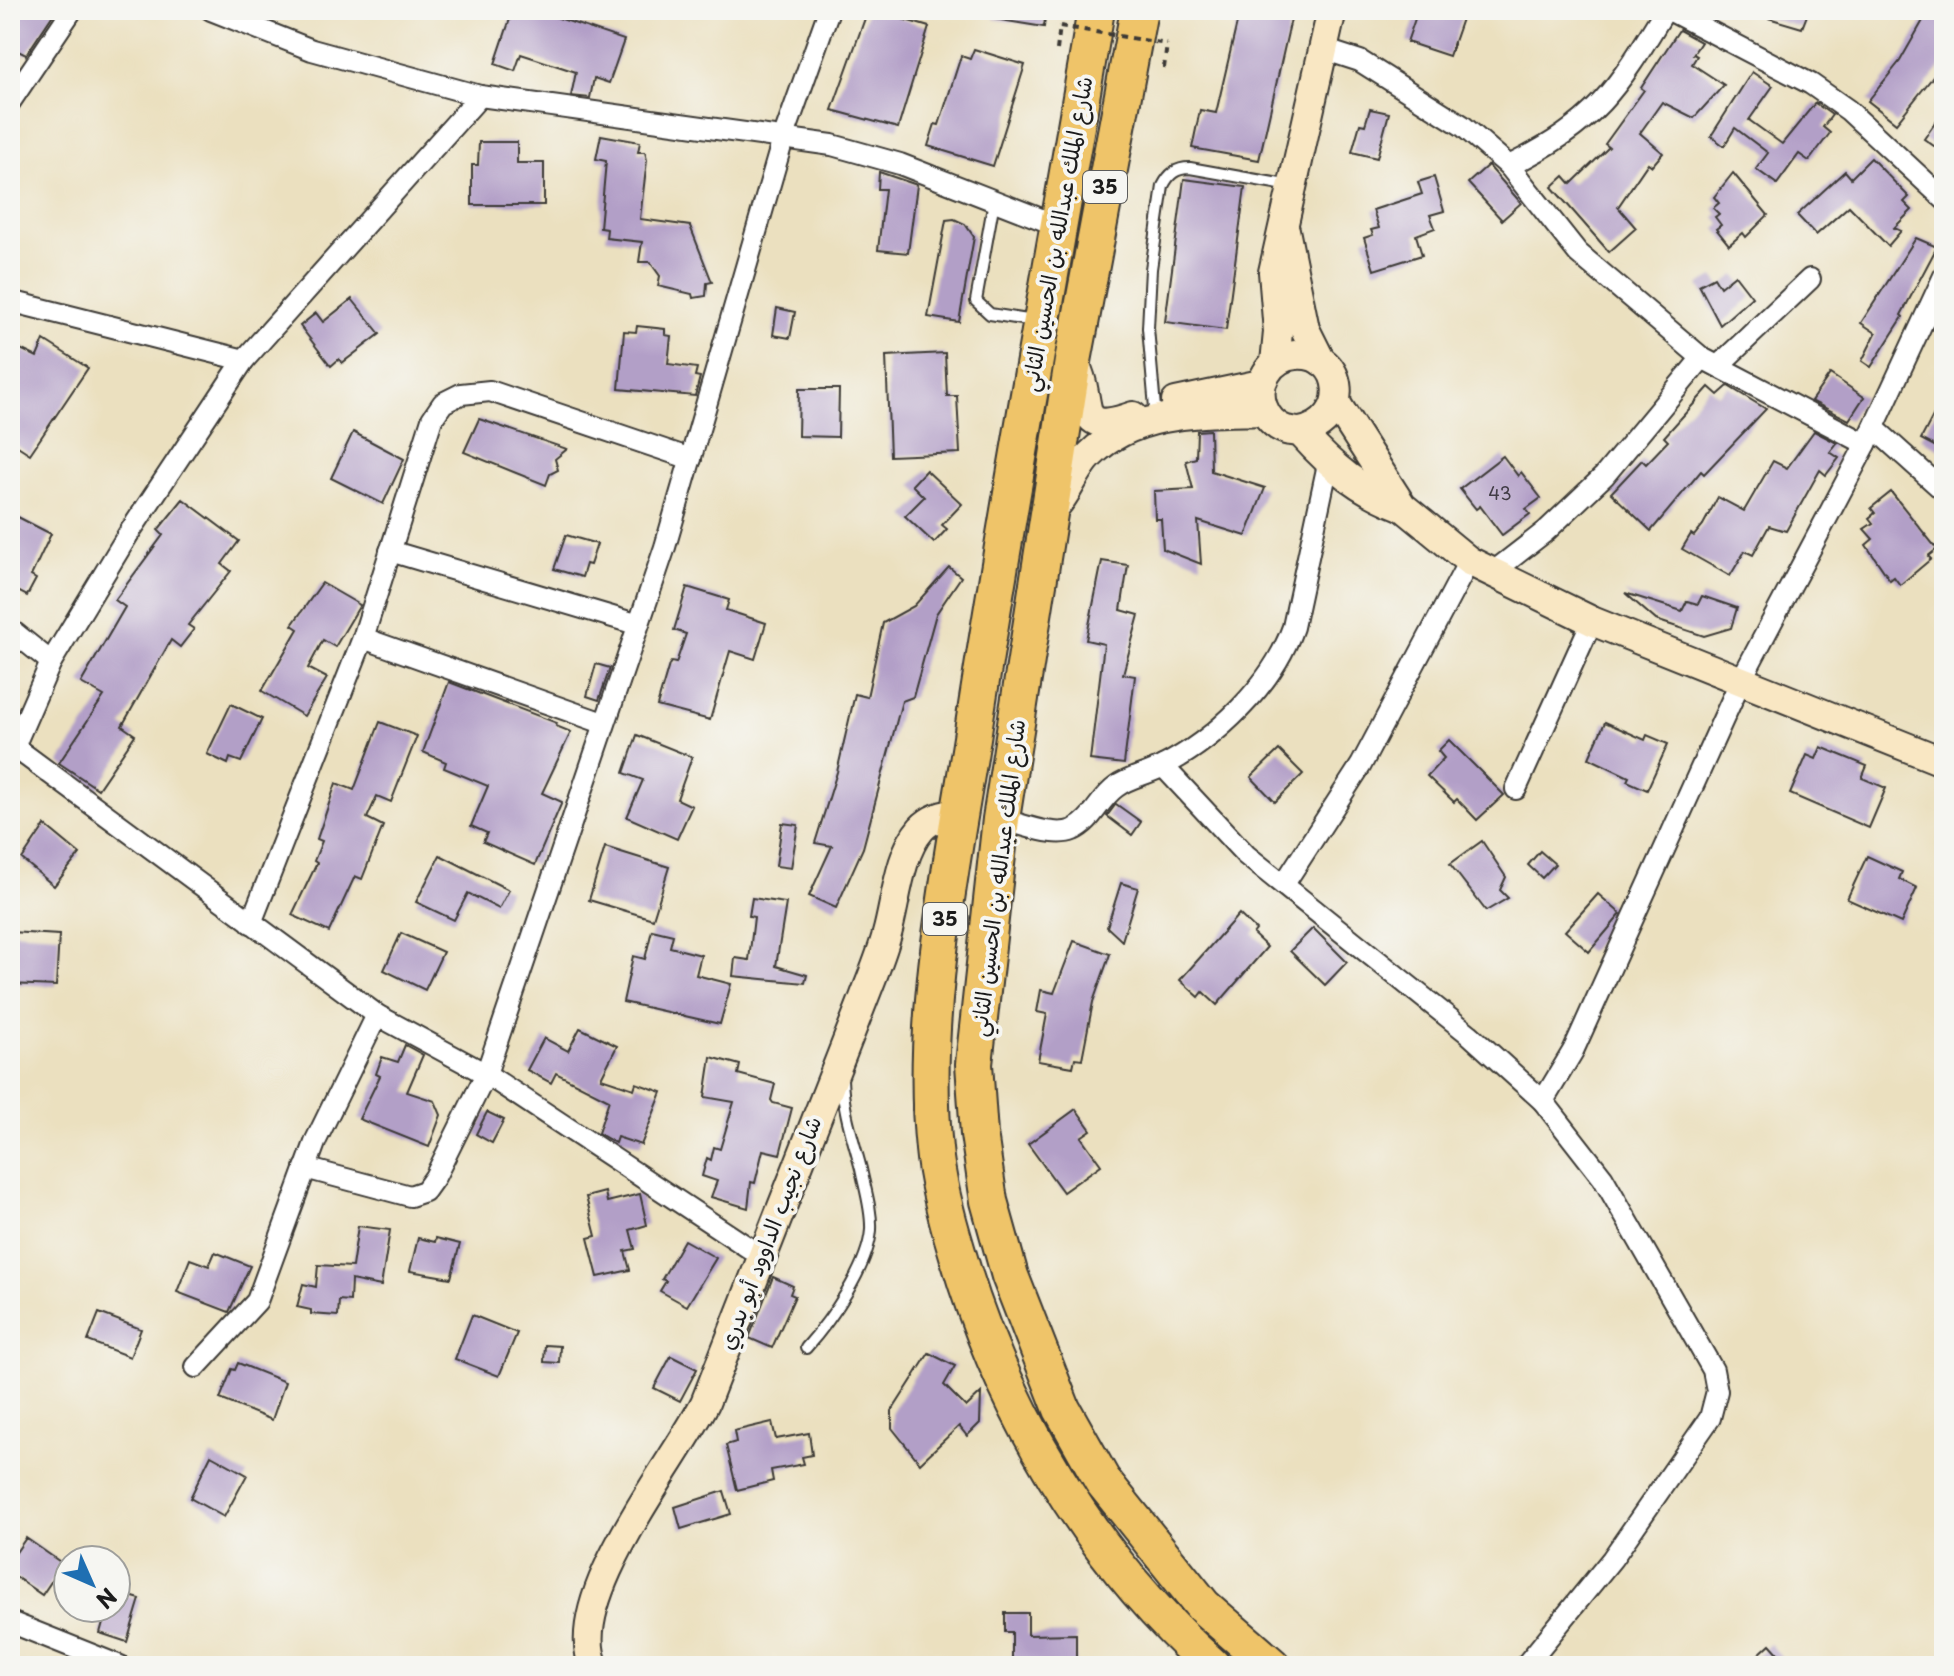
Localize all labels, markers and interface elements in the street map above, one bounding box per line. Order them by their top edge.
street label: شارع الملك عبدالله بن الحسين الثاني [1012,74,1104,395]
road number: 35 [1083,171,1127,203]
house number: 43 [1488,479,1512,506]
street label: شارع الملك عبدالله بن الحسين الثاني [961,717,1037,1039]
road number: 35 [923,903,967,935]
street label: شارع نجيب الداوود أبو بدري [709,1111,830,1355]
north arrow [52,1544,132,1624]
text: N [89,1581,125,1617]

